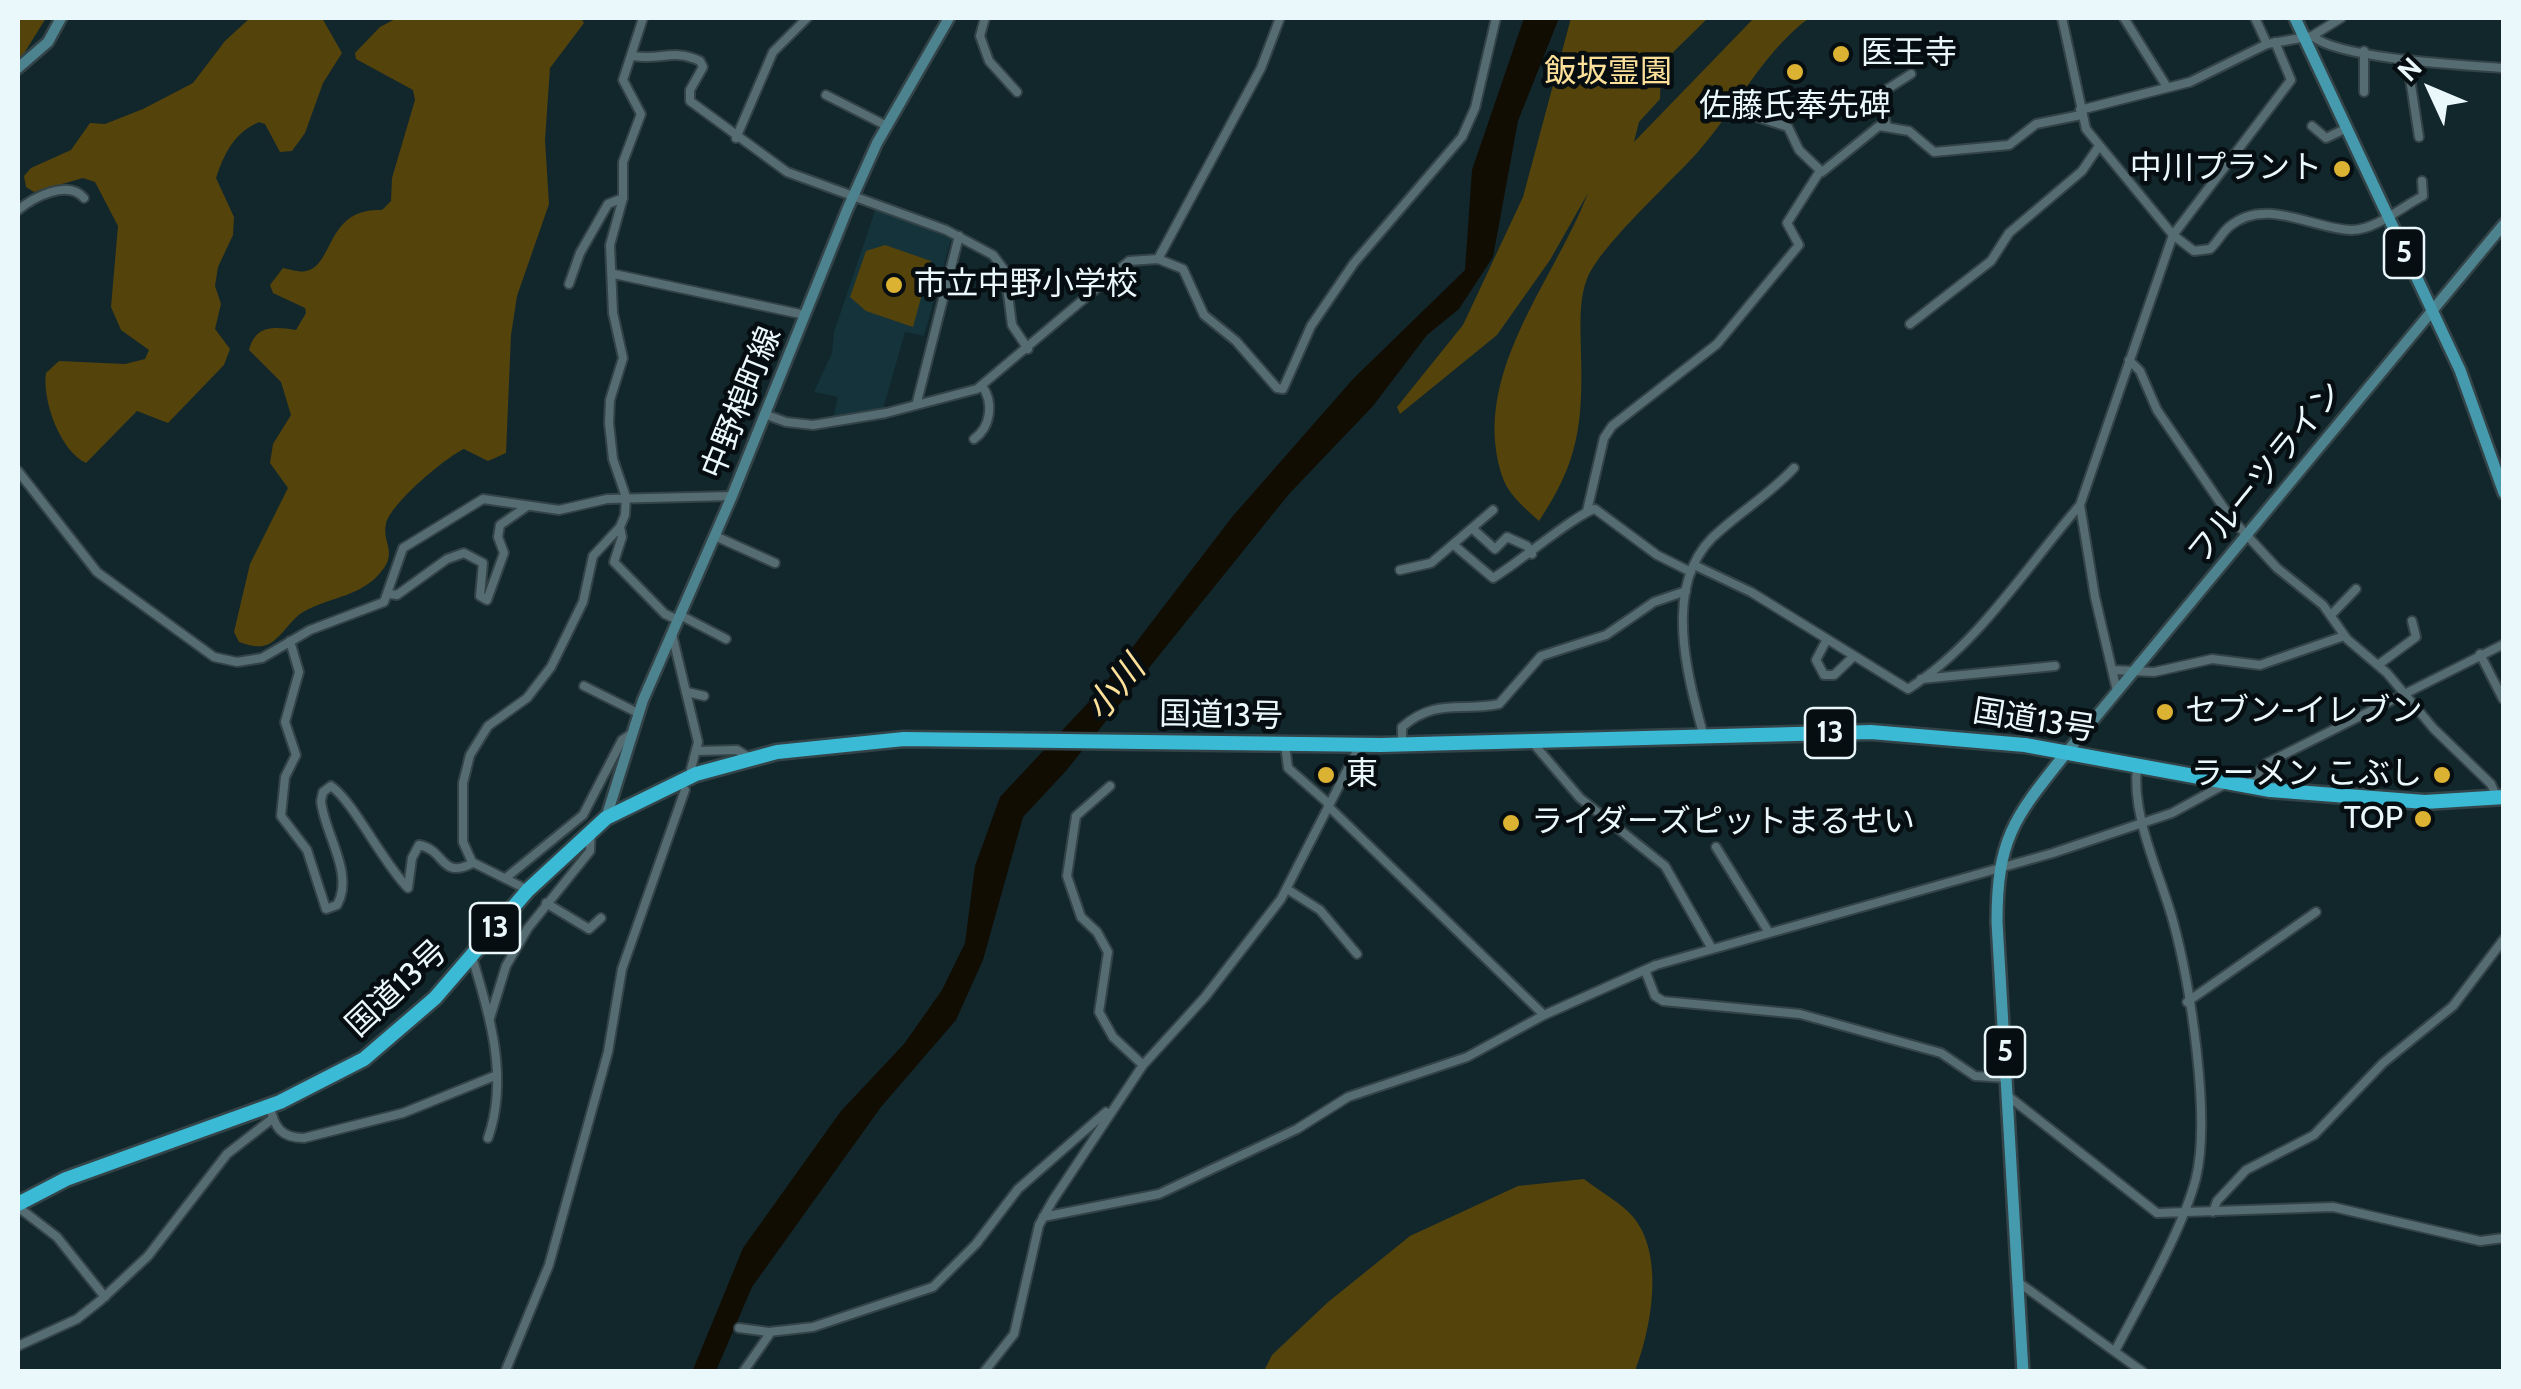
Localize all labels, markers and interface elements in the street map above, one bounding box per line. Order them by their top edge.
place label: 医王寺 [1861,35,1957,73]
north arrow [2381,40,2481,140]
marker: 医王寺 [1830,43,1852,65]
text: N [2390,50,2429,88]
park label: 飯坂霊園 [1544,54,1672,92]
marker: 佐藤氏奉先碑 [1784,61,1806,83]
place label: 佐藤氏奉先碑 [1699,88,1891,126]
place label: 中川プラント [2130,150,2322,188]
marker: 中川プラント [2331,158,2353,180]
road number: 5 [2384,228,2424,278]
place label: 市立中野小学校 [914,266,1138,304]
marker: 市立中野小学校 [883,274,905,296]
street label: 中野梍町線 [694,322,790,484]
street label: フルーツライン [2181,374,2351,572]
water label: 小川 [1077,649,1155,729]
street label: 国道13号 [1970,692,2098,750]
place label: セブン-イレブン [2185,693,2423,731]
street label: 国道13号 [1159,696,1283,736]
marker: セブン-イレブン [2154,701,2176,723]
road number: 13 [1805,708,1855,758]
place label: 東 [1346,756,1378,794]
place label: ラーメン こぶし [2191,756,2422,794]
marker: 東 [1315,764,1337,786]
marker: ラーメン こぶし [2431,764,2453,786]
place label: TOP [2344,800,2403,838]
place label: ライダーズピットまるせい [1531,804,1915,842]
marker: TOP [2412,808,2434,830]
marker: ライダーズピットまるせい [1500,812,1522,834]
road number: 13 [470,903,520,953]
street label: 国道13号 [339,933,455,1045]
road number: 5 [1985,1027,2025,1077]

